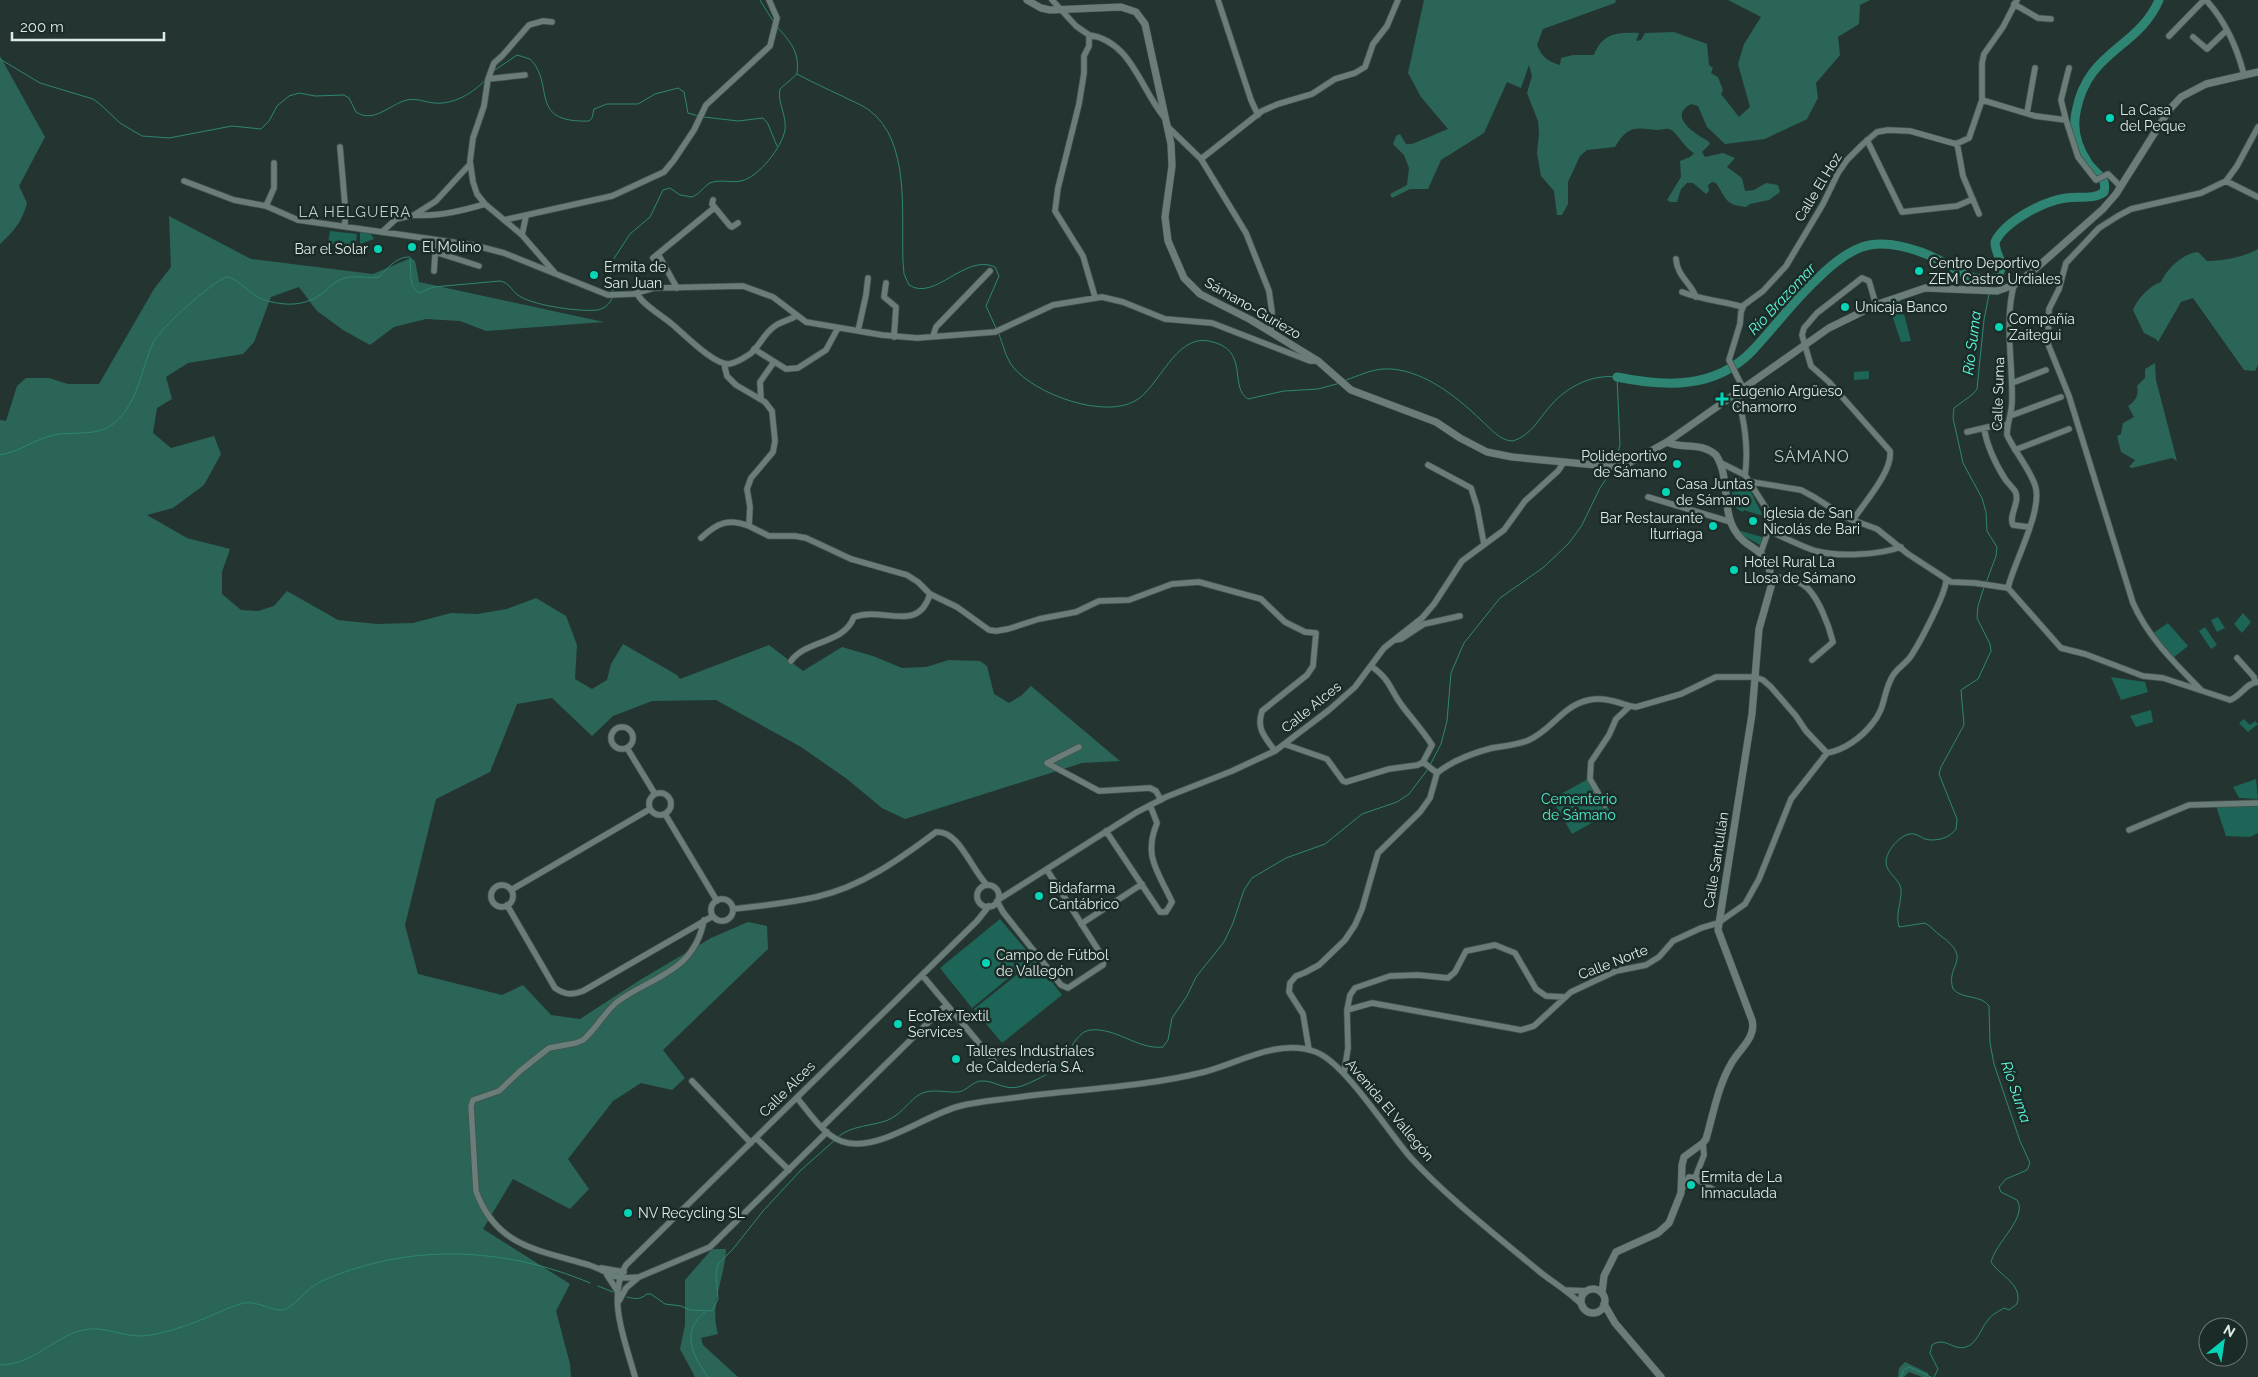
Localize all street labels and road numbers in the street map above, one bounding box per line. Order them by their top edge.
street label: Calle El Hoz [1791,150,1845,224]
street label: Sámano-Guriezo [1202,274,1304,342]
street label: Calle Suma [1989,357,2007,431]
street label: Calle Alces [1278,678,1344,736]
street label: Calle Santullán [1700,811,1732,909]
street label: Calle Norte [1576,941,1650,983]
street label: Avenida El Vallegón [1343,1056,1437,1164]
street label: Calle Alces [756,1058,818,1120]

